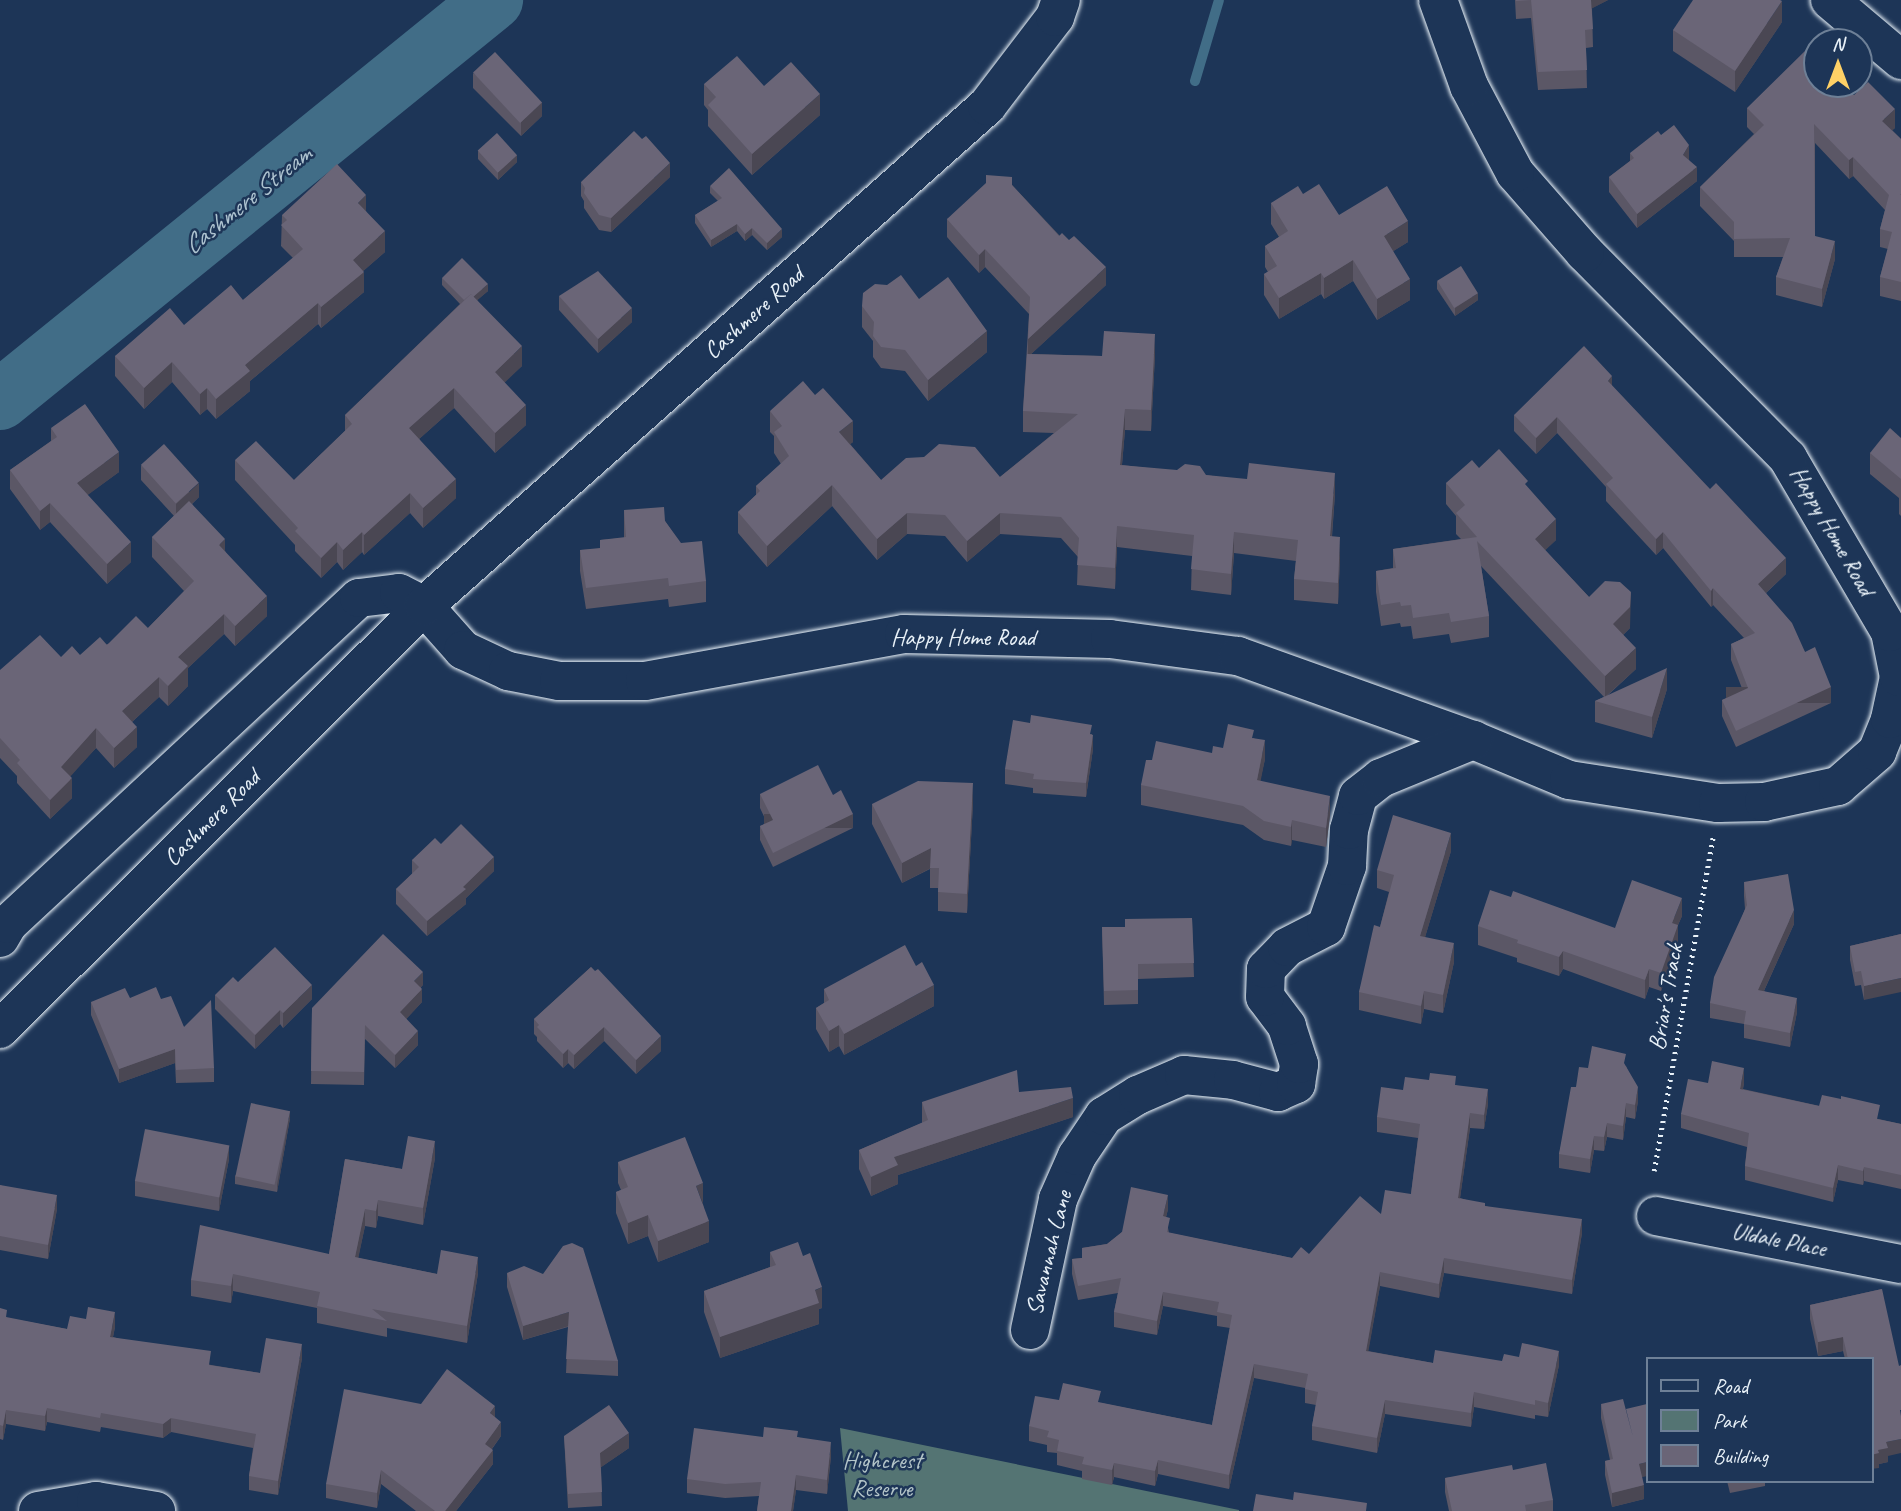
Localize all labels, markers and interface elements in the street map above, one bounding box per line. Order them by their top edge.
north arrow [1803,28,1873,98]
text: N [1832,32,1844,56]
water label: Cashmere Stream [177,139,317,261]
street label: Cashmere Road [698,261,810,365]
street label: Happy Home Road [1783,461,1881,601]
street label: Happy Home Road [890,624,1036,652]
street label: Cashmere Road [158,764,266,872]
street label: Briar's Track [1643,942,1689,1052]
street label: Savannah Lane [1020,1188,1078,1318]
street label: Uldale Place [1729,1217,1829,1263]
legend [1646,1357,1873,1483]
text: Road [1713,1373,1748,1399]
text: Park [1713,1408,1746,1434]
text: Building [1713,1443,1768,1469]
park label: Highcrest Reserve [842,1447,922,1503]

